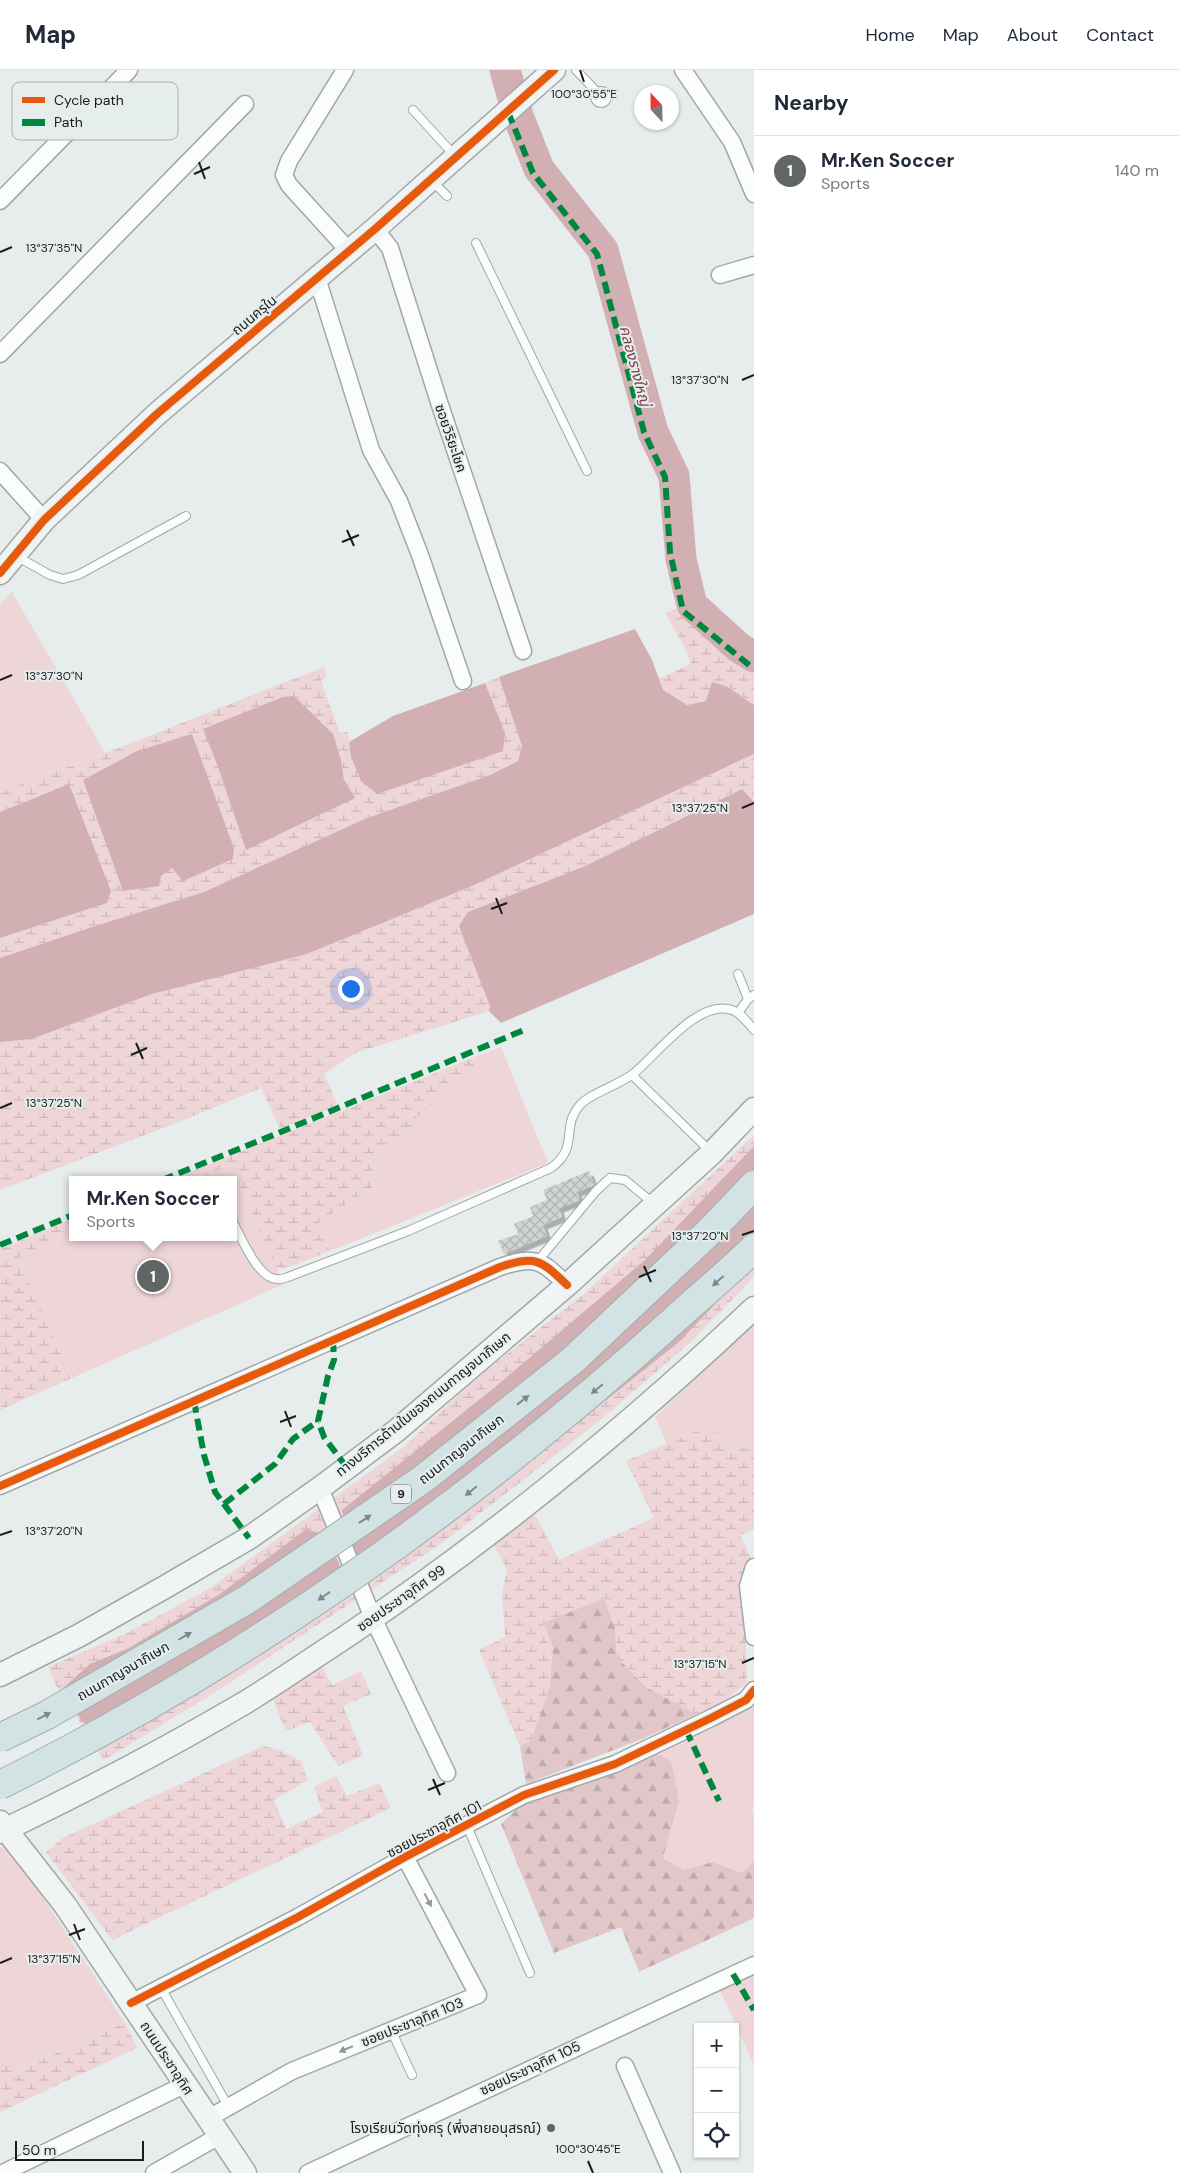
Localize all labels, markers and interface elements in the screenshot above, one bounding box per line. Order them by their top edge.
text: Map [25,19,76,50]
text: Home [865,23,915,47]
text: Map [943,23,979,47]
text: About [1007,23,1058,47]
text: Contact [1086,23,1154,47]
legend [12,82,178,140]
north arrow [634,85,679,130]
text: 100°30'55"E [551,86,617,102]
text: Nearby [774,89,848,117]
text: Cycle path [54,91,124,109]
text: Path [54,113,83,131]
text: Mr.Ken Soccer [821,148,954,173]
text: 1 [787,160,793,181]
text: 140 m [1115,160,1159,181]
text: Sports [821,173,870,194]
text: 13°37'35"N [26,240,82,256]
street label: ถนนครุใน [228,291,280,339]
water label: คลองรางใหญ่ [615,323,656,410]
text: 13°37'30"N [671,372,729,388]
street label: ซอยวิริยะโชค [431,401,471,475]
text: 13°37'30"N [25,668,83,684]
text: 13°37'25"N [672,800,728,816]
your location [338,976,364,1002]
text: 13°37'25"N [26,1095,82,1111]
popup [69,1176,237,1241]
text: Mr.Ken Soccer [86,1186,220,1211]
text: Sports [86,1211,135,1232]
text: 13°37'20"N [671,1228,729,1244]
pin: 1 [137,1257,169,1295]
one-way arrow [712,1275,724,1287]
street label: ทางบริการด้านในของถนนกาญจนาภิเษก [332,1328,514,1480]
one-way arrow [591,1384,604,1395]
one-way arrow [516,1395,529,1406]
street label: ถนนกาญจนาภิเษก [415,1410,507,1488]
road number: 9 [391,1485,411,1504]
one-way arrow [464,1486,477,1497]
one-way arrow [358,1514,372,1524]
text: 13°37'20"N [25,1523,83,1539]
street label: ซอยประชาอุทิศ 99 [353,1561,449,1635]
one-way arrow [317,1591,331,1601]
one-way arrow [178,1631,191,1640]
street label: ถนนกาญจนาภิเษก [74,1637,172,1705]
text: 13°37'15"N [673,1656,727,1672]
one-way arrow [36,1712,51,1720]
street label: ซอยประชาอุทิศ 101 [383,1796,485,1862]
one-way arrow [424,1892,432,1907]
text: 13°37'15"N [27,1951,81,1967]
street label: ซอยประชาอุทิศ 103 [358,1993,466,2051]
street label: ถนนประชาอุทิศ [136,2018,198,2098]
map controls [694,2023,739,2158]
button: + [694,2023,739,2068]
street label: ซอยประชาอุทิศ 105 [477,2037,583,2099]
one-way arrow [339,2046,354,2053]
button: − [694,2068,739,2113]
button: locate [694,2113,739,2158]
place label: โรงเรียนวัดทุ่งครุ (พึ่งสายอนุสรณ์) [350,2118,541,2137]
marker: โรงเรียนวัดทุ่งครุ (พึ่งสายอนุสรณ์) [545,2122,557,2134]
scale bar [15,2138,144,2161]
text: 50 m [22,2141,56,2159]
text: 100°30'45"E [555,2141,621,2157]

